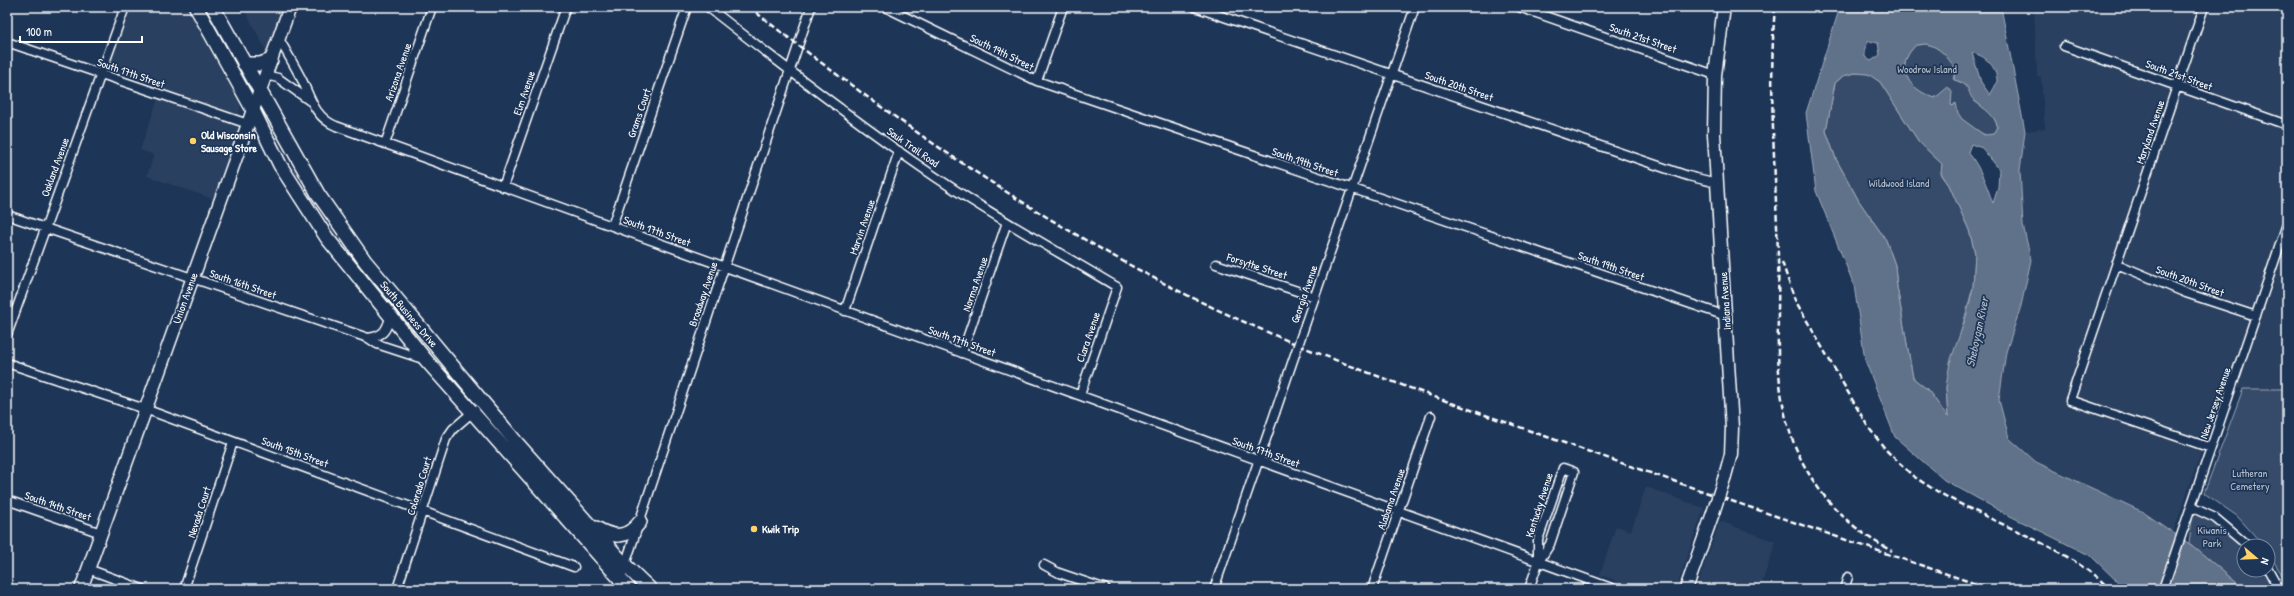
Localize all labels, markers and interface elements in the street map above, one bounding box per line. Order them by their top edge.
scale bar [20,18,142,44]
street label: South 21st Street [1608,20,1679,56]
text: 100 m [26,23,52,40]
street label: South 19th Street [968,30,1036,74]
street label: Arizona Avenue [381,40,415,103]
street label: South 17th Street [95,55,167,91]
street label: South 21st Street [2144,56,2215,94]
park label: Woodrow Island [1897,62,1957,76]
street label: South 20th Street [1423,68,1495,104]
street label: Elm Avenue [510,69,538,117]
street label: Grams Court [624,86,654,139]
street label: Maryland Avenue [2133,98,2168,166]
street label: Sauk Trail Road [884,124,942,170]
place label: Old Wisconsin Sausage Store [201,128,258,156]
street label: Oakland Avenue [38,135,72,198]
marker: Old Wisconsin Sausage Store [188,136,198,146]
street label: South 19th Street [1270,144,1340,180]
park label: Wildwood Island [1869,176,1930,190]
street label: Marvin Avenue [846,197,878,256]
street label: South 17th Street [621,212,693,250]
street label: South 19th Street [1576,248,1646,284]
street label: Forsythe Street [1224,249,1289,282]
street label: Norma Avenue [959,254,991,313]
street label: Broadway Avenue [685,259,721,328]
street label: South 20th Street [2154,262,2226,300]
street label: Georgia Avenue [1288,263,1321,325]
street label: South 16th Street [208,266,278,302]
street label: Union Avenue [169,270,201,325]
street label: Indiana Avenue [1716,271,1734,331]
street label: South Business Drive [377,278,441,351]
water label: Sheboygan River [1961,294,1993,368]
street label: Clara Avenue [1073,309,1103,364]
street label: South 17th Street [926,322,998,360]
street label: New Jersey Avenue [2196,365,2234,440]
street label: South 15th Street [260,433,330,471]
street label: South 17th Street [1230,433,1302,471]
street label: Colorado Court [403,455,435,517]
street label: Alabama Avenue [1374,466,1408,531]
park label: Lutheran Cemetery [2230,466,2270,493]
street label: Kentucky Avenue [1522,470,1556,539]
street label: Nevada Court [184,484,214,539]
street label: South 14th Street [23,488,93,524]
place label: Kwik Trip [762,522,799,537]
park label: Kiwanis Park [2197,523,2227,550]
marker: Kwik Trip [749,524,759,534]
north arrow [2236,538,2276,578]
text: N [2258,556,2273,566]

